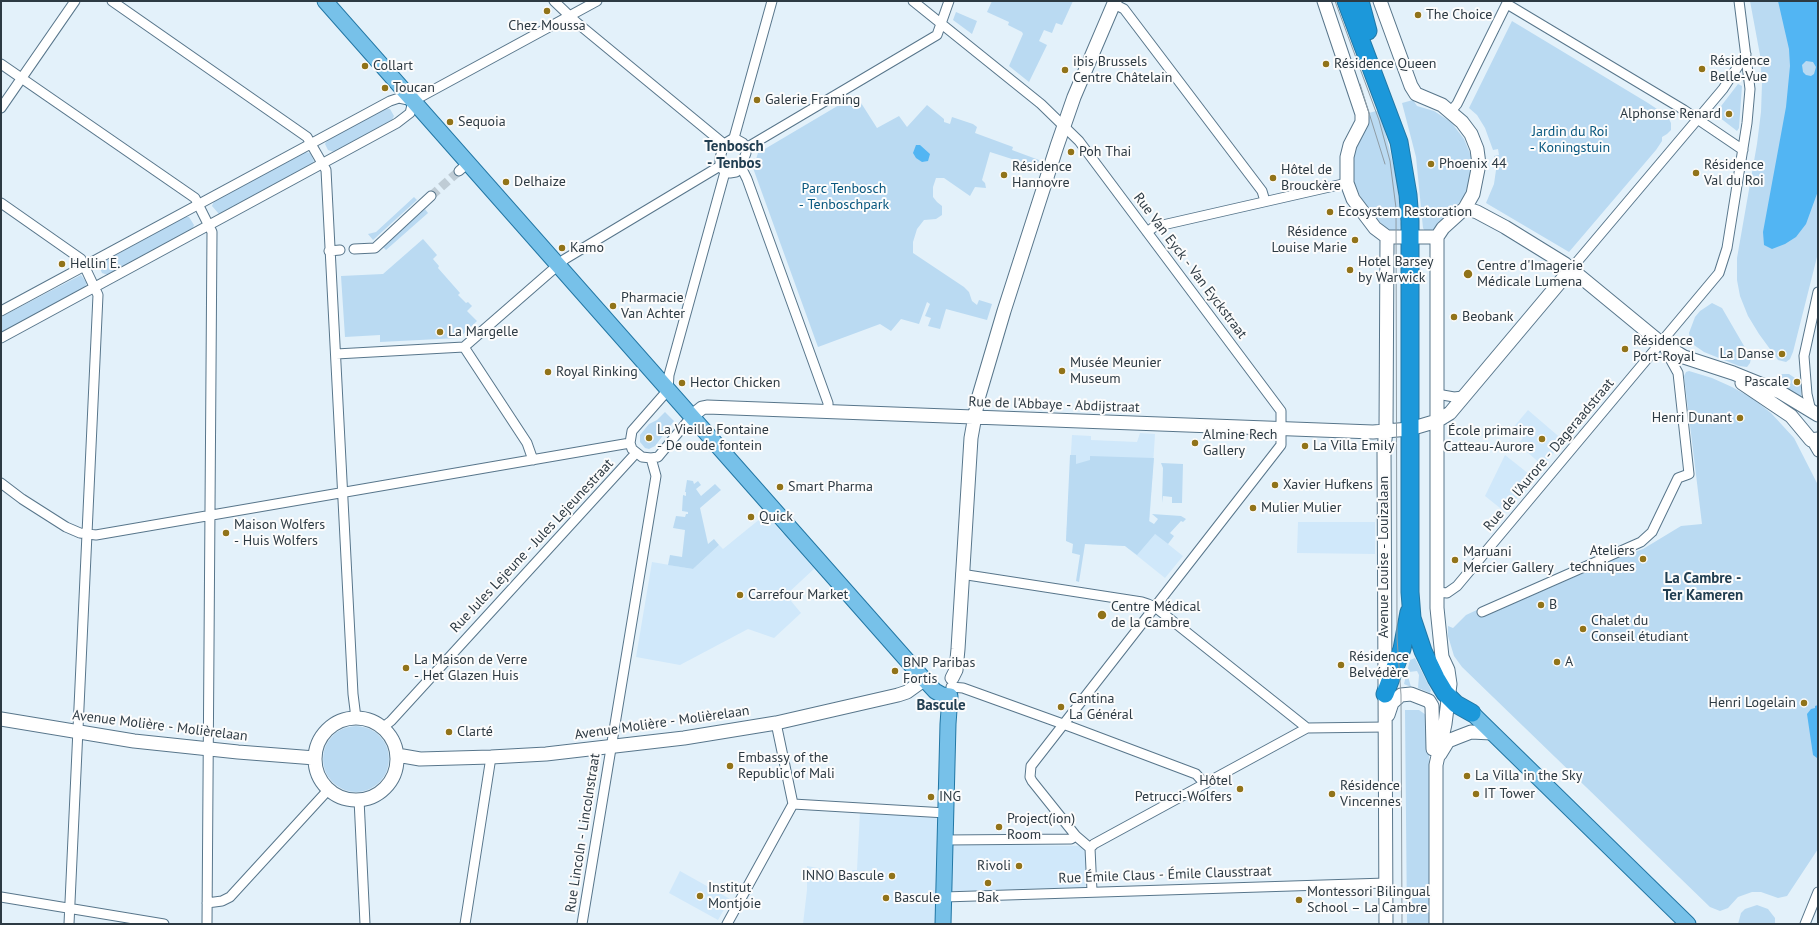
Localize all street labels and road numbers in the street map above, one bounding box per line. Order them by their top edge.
street label: Rue Van Eyck - Van Eyckstraat [1130,190,1250,342]
street label: Rue de l'Aurore - Dageraadstraat [1480,375,1618,535]
street label: Rue de l'Abbaye - Abdijstraat [968,394,1140,416]
street label: Rue Jules Lejeune - Jules Lejeunestraat [447,456,617,636]
street label: Avenue Louise - Louizalaan [1376,476,1392,638]
street label: Avenue Molière - Molièrelaan [573,702,751,744]
street label: Avenue Molière - Molièrelaan [71,707,249,745]
street label: Rue Lincoln - Lincolnstraat [562,752,604,914]
street label: Rue Émile Claus - Émile Clausstraat [1058,863,1272,887]

